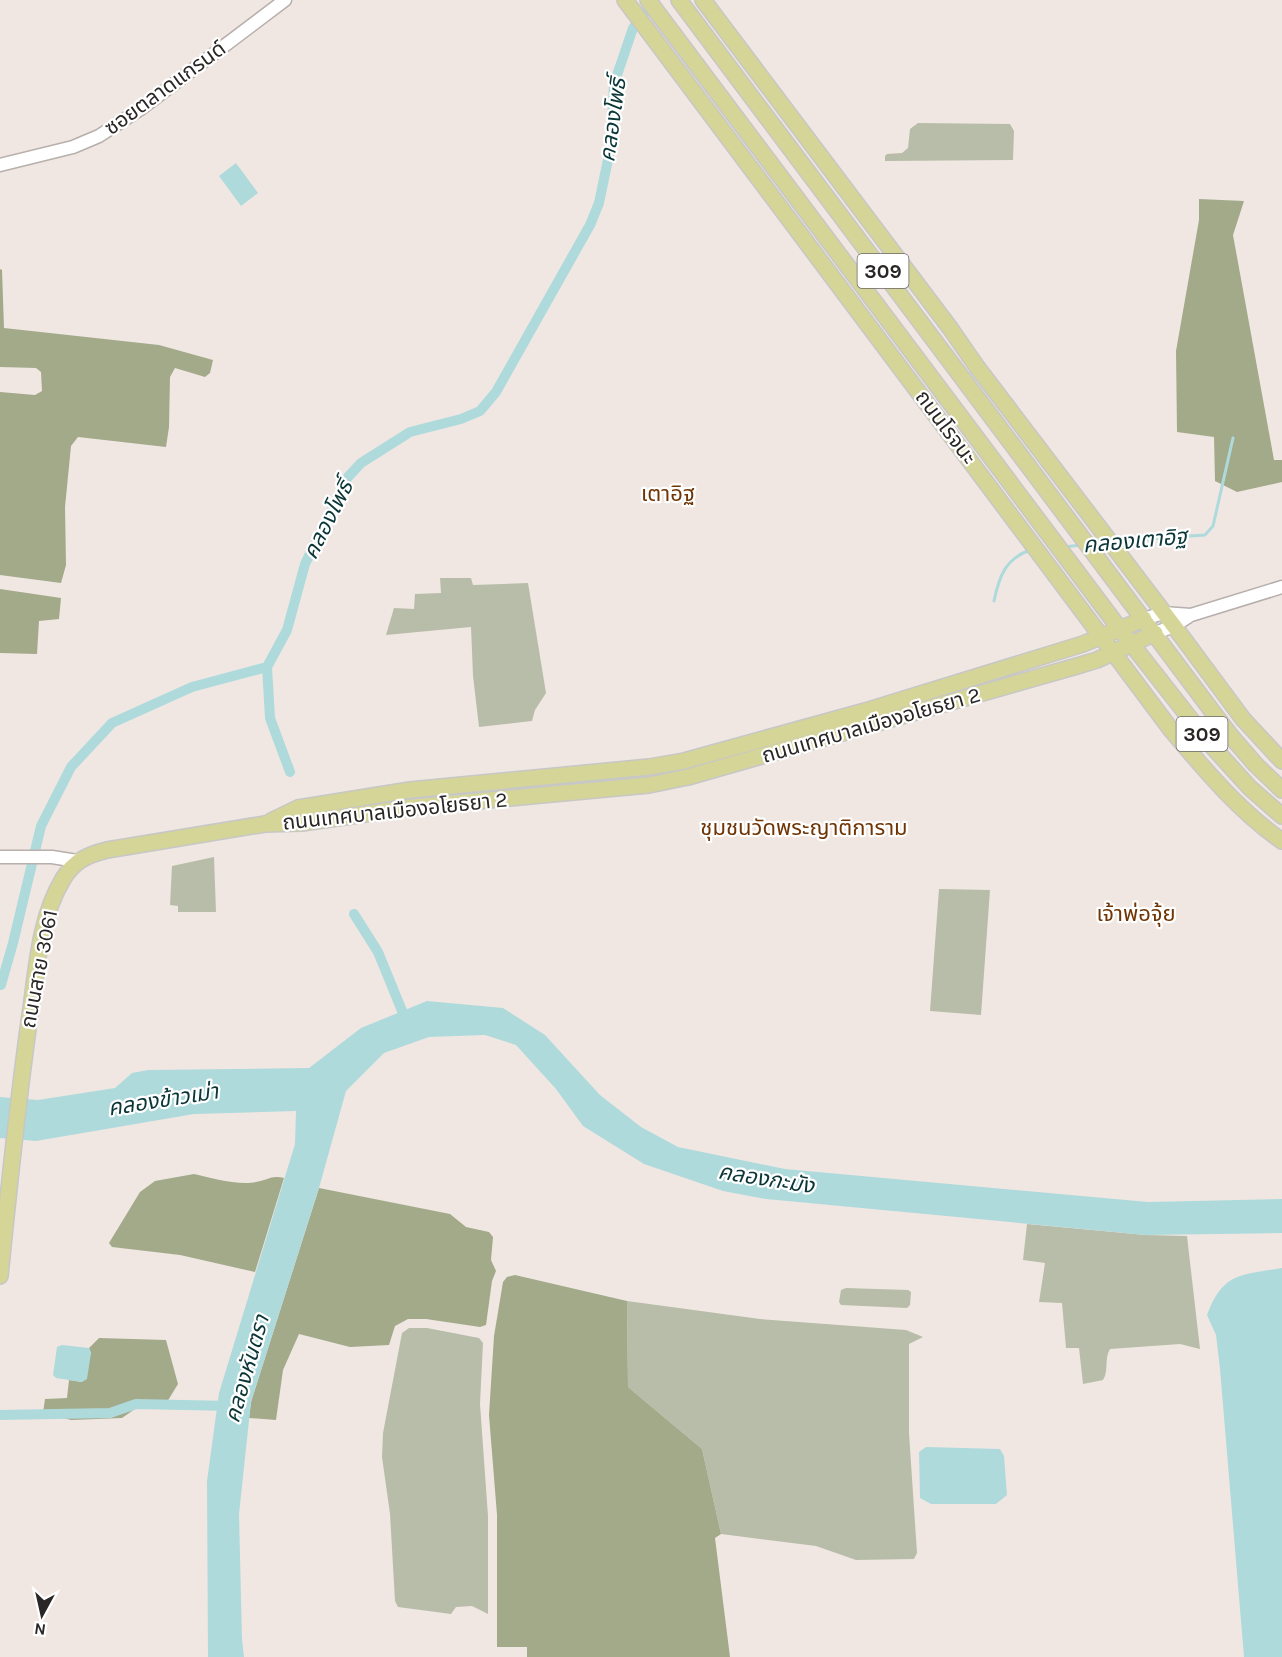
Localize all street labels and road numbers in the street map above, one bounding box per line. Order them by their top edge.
street label: ซอยตลาดแกรนด์ [100,36,230,140]
road number: 309 [858,254,908,288]
street label: ถนนโรจนะ [911,385,981,469]
street label: ถนนเทศบาลเมืองอโยธยา 2 [759,682,983,768]
road number: 309 [1176,717,1228,751]
street label: ถนนเทศบาลเมืองอโยธยา 2 [281,787,509,835]
street label: ถนนสาย 3061 [16,908,62,1030]

